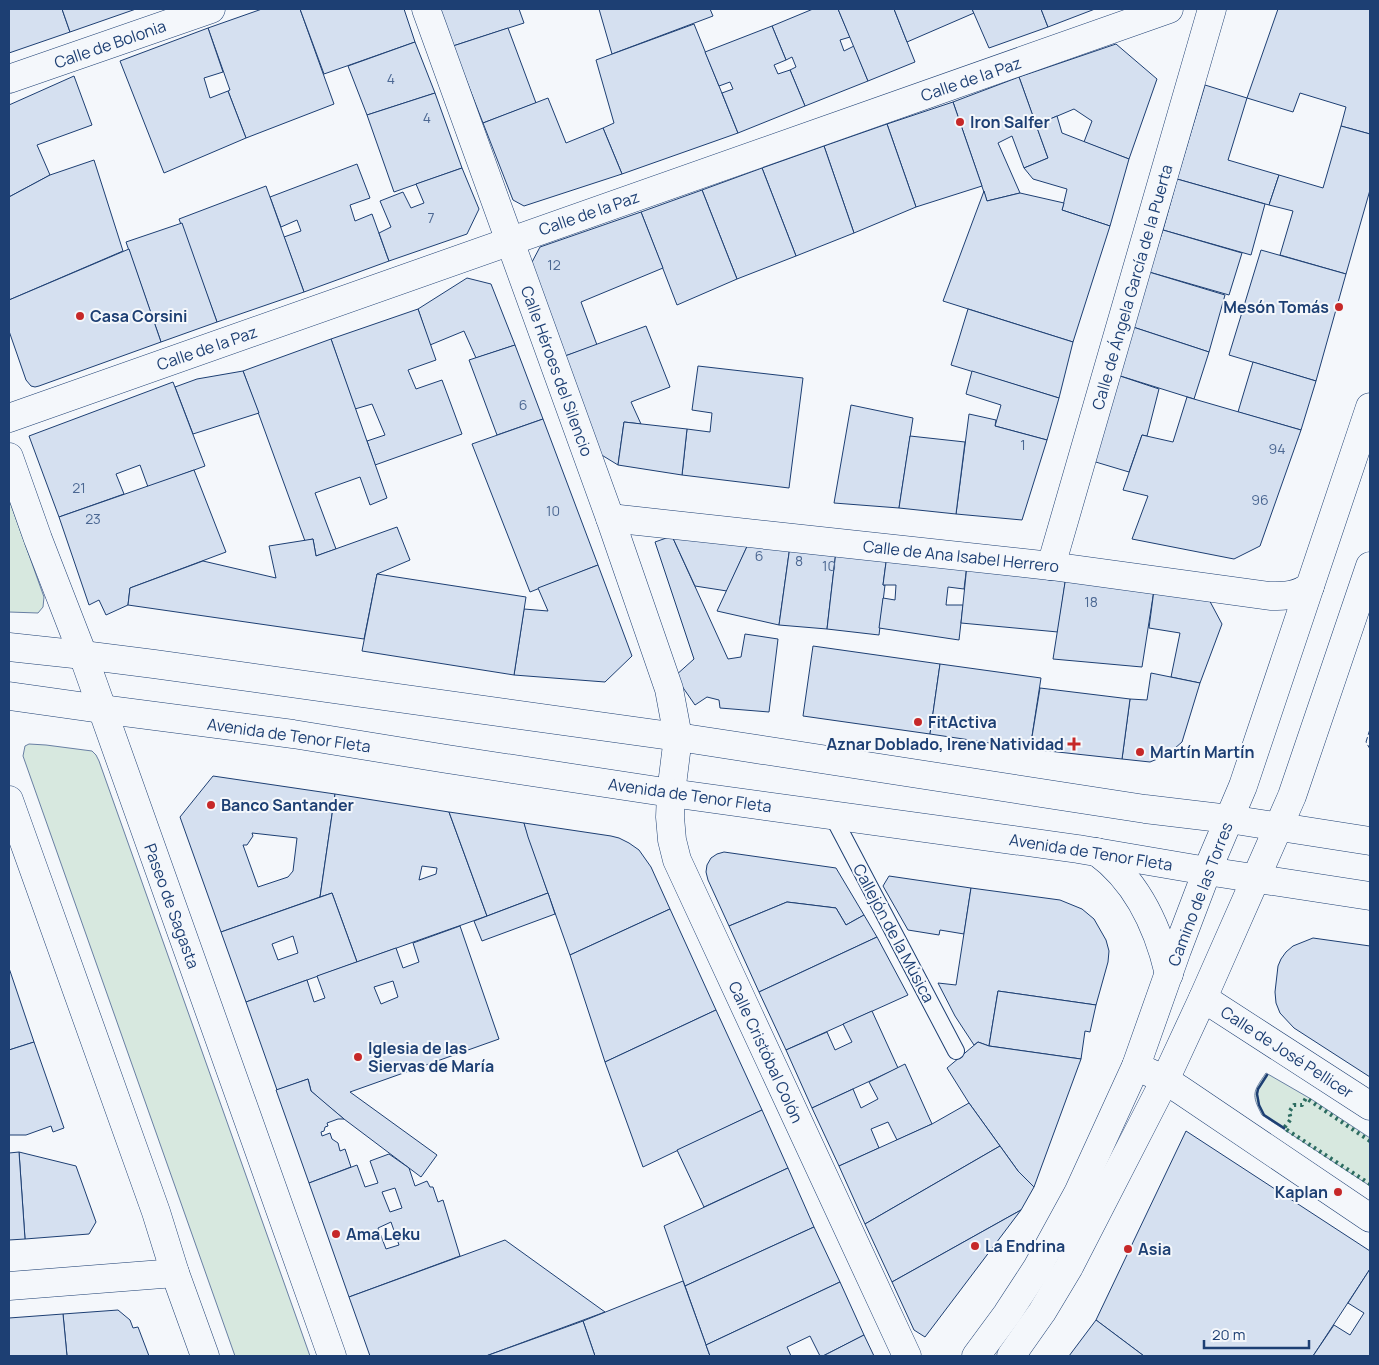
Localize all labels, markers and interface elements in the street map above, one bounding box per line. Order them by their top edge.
street label: Calle de Bolonia [51,15,169,73]
street label: Calle de la Paz [918,52,1024,106]
house number: 4 [387,69,395,88]
house number: 4 [423,108,431,127]
place label: Iron Salfer [970,111,1050,133]
marker: Iron Salfer [954,116,966,128]
street label: Calle de Ángela García de la Puerta [1086,162,1178,412]
street label: Calle de la Paz [536,186,642,240]
house number: 7 [427,208,435,227]
house number: 12 [547,255,561,274]
street label: Calle Héroes del Silencio [516,283,598,459]
place label: Mesón Tomás [1223,296,1329,318]
marker: Mesón Tomás [1333,301,1345,313]
place label: Casa Corsini [90,305,188,327]
marker: Casa Corsini [74,310,86,322]
street label: Calle de la Paz [154,321,260,375]
house number: 6 [519,395,527,414]
house number: 1 [1020,435,1026,454]
house number: 94 [1269,439,1285,458]
house number: 21 [72,478,86,497]
house number: 96 [1251,490,1269,509]
house number: 10 [546,501,560,520]
house number: 23 [85,509,101,528]
street label: Calle de Ana Isabel Herrero [862,535,1060,577]
house number: 6 [755,546,763,565]
house number: 8 [795,551,803,570]
house number: 10 [822,556,836,575]
house number: 18 [1084,592,1098,611]
place label: FitActiva [928,711,997,733]
street label: Avenida de Tenor Fleta [206,713,372,757]
marker: FitActiva [912,716,924,728]
place label: Aznar Doblado, Irene Natividad [827,733,1064,755]
marker: Aznar Doblado, Irene Natividad [1068,738,1080,750]
place label: Martín Martín [1150,741,1255,763]
marker: Martín Martín [1134,746,1146,758]
street label: Avenida de Tenor Fleta [607,773,773,817]
place label: Banco Santander [221,794,354,816]
marker: Banco Santander [205,799,217,811]
street label: Camino de las Torres [1162,819,1238,969]
street label: Avenida de Tenor Fleta [1008,828,1174,876]
street label: Paseo de Sagasta [139,840,205,972]
street label: Callejón de la Música [848,860,940,1006]
street label: Calle Cristóbal Colón [723,977,809,1127]
street label: Calle de José Pellicer [1216,1001,1358,1103]
place label: Iglesia de las Siervas de María [368,1037,494,1077]
marker: Iglesia de las Siervas de María [352,1051,364,1063]
place label: Kaplan [1275,1181,1328,1203]
marker: Kaplan [1332,1186,1344,1198]
place label: Ama Leku [346,1223,420,1245]
marker: Ama Leku [330,1228,342,1240]
place label: La Endrina [985,1235,1065,1257]
place label: Asia [1138,1238,1171,1260]
marker: La Endrina [969,1240,981,1252]
marker: Asia [1122,1243,1134,1255]
scale bar [1204,1318,1309,1350]
text: 20 m [1212,1324,1245,1345]

